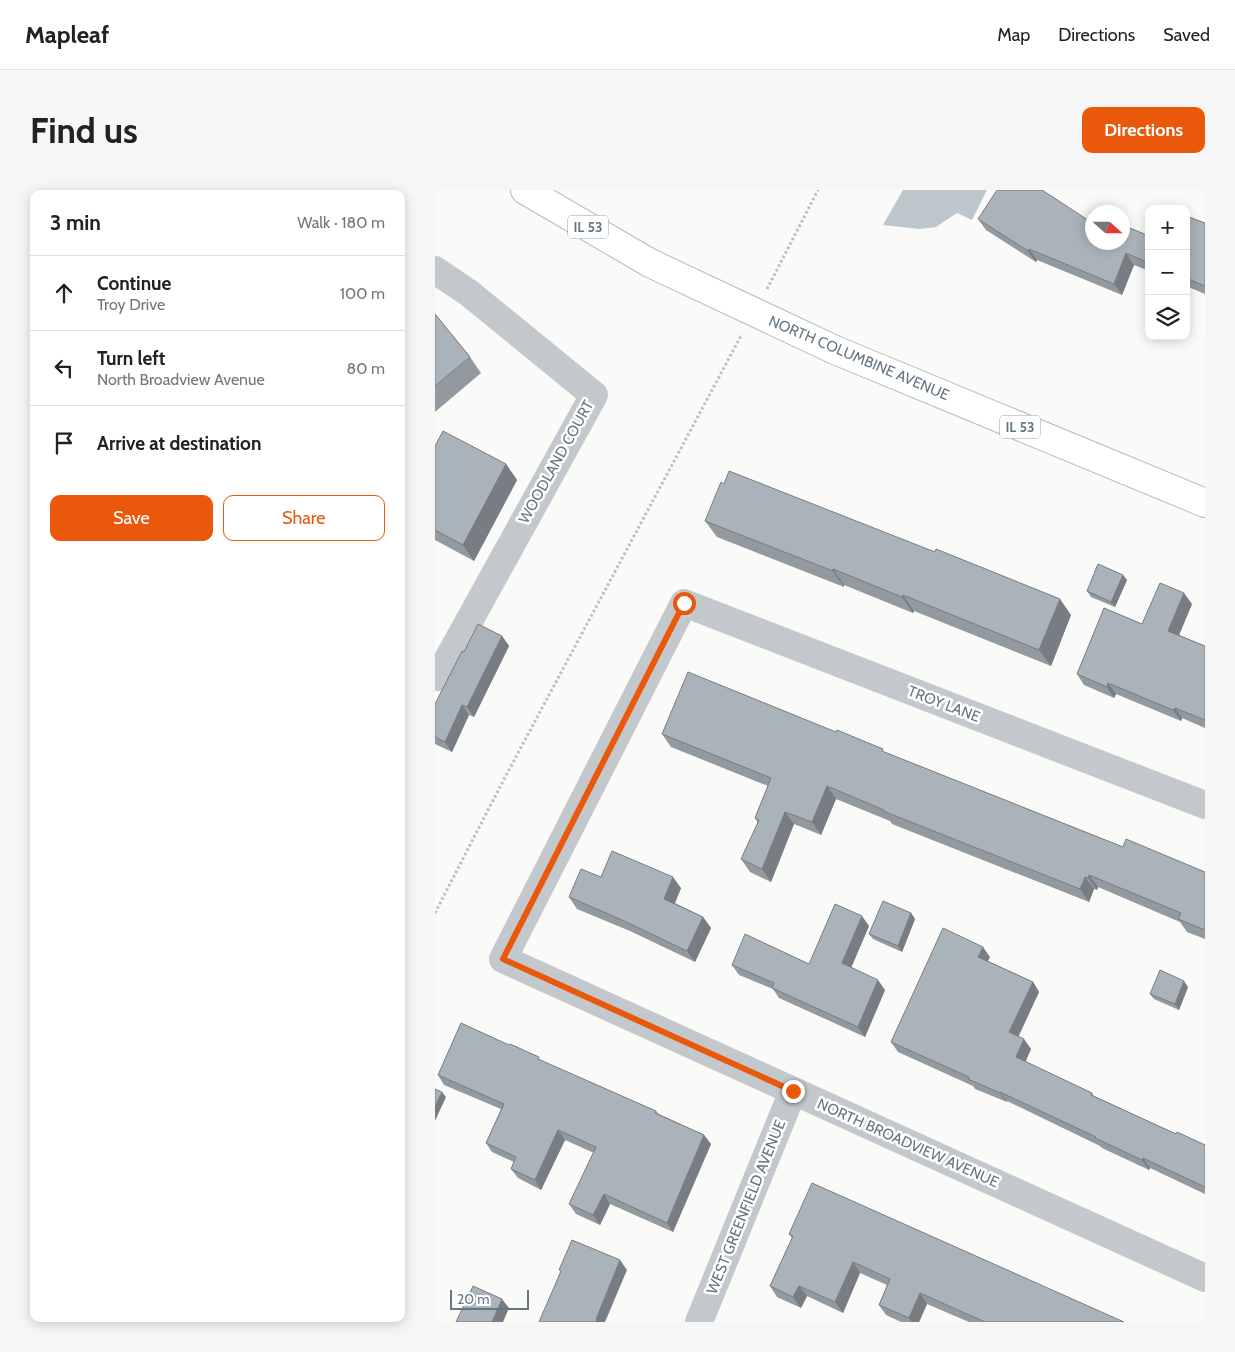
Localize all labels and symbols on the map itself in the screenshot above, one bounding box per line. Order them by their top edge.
north arrow [1085,205,1130,250]
road number: IL 53 [568,216,608,238]
street label: NORTH COLUMBINE AVENUE [766,312,952,404]
street label: WOODLAND COURT [515,397,597,527]
road number: IL 53 [1000,416,1040,438]
route start [673,592,696,615]
street label: TROY LANE [905,682,983,726]
route end [782,1080,805,1103]
street label: NORTH BROADVIEW AVENUE [814,1095,1002,1191]
street label: WEST GREENFIELD AVENUE [703,1117,789,1297]
scale bar [450,1287,529,1310]

